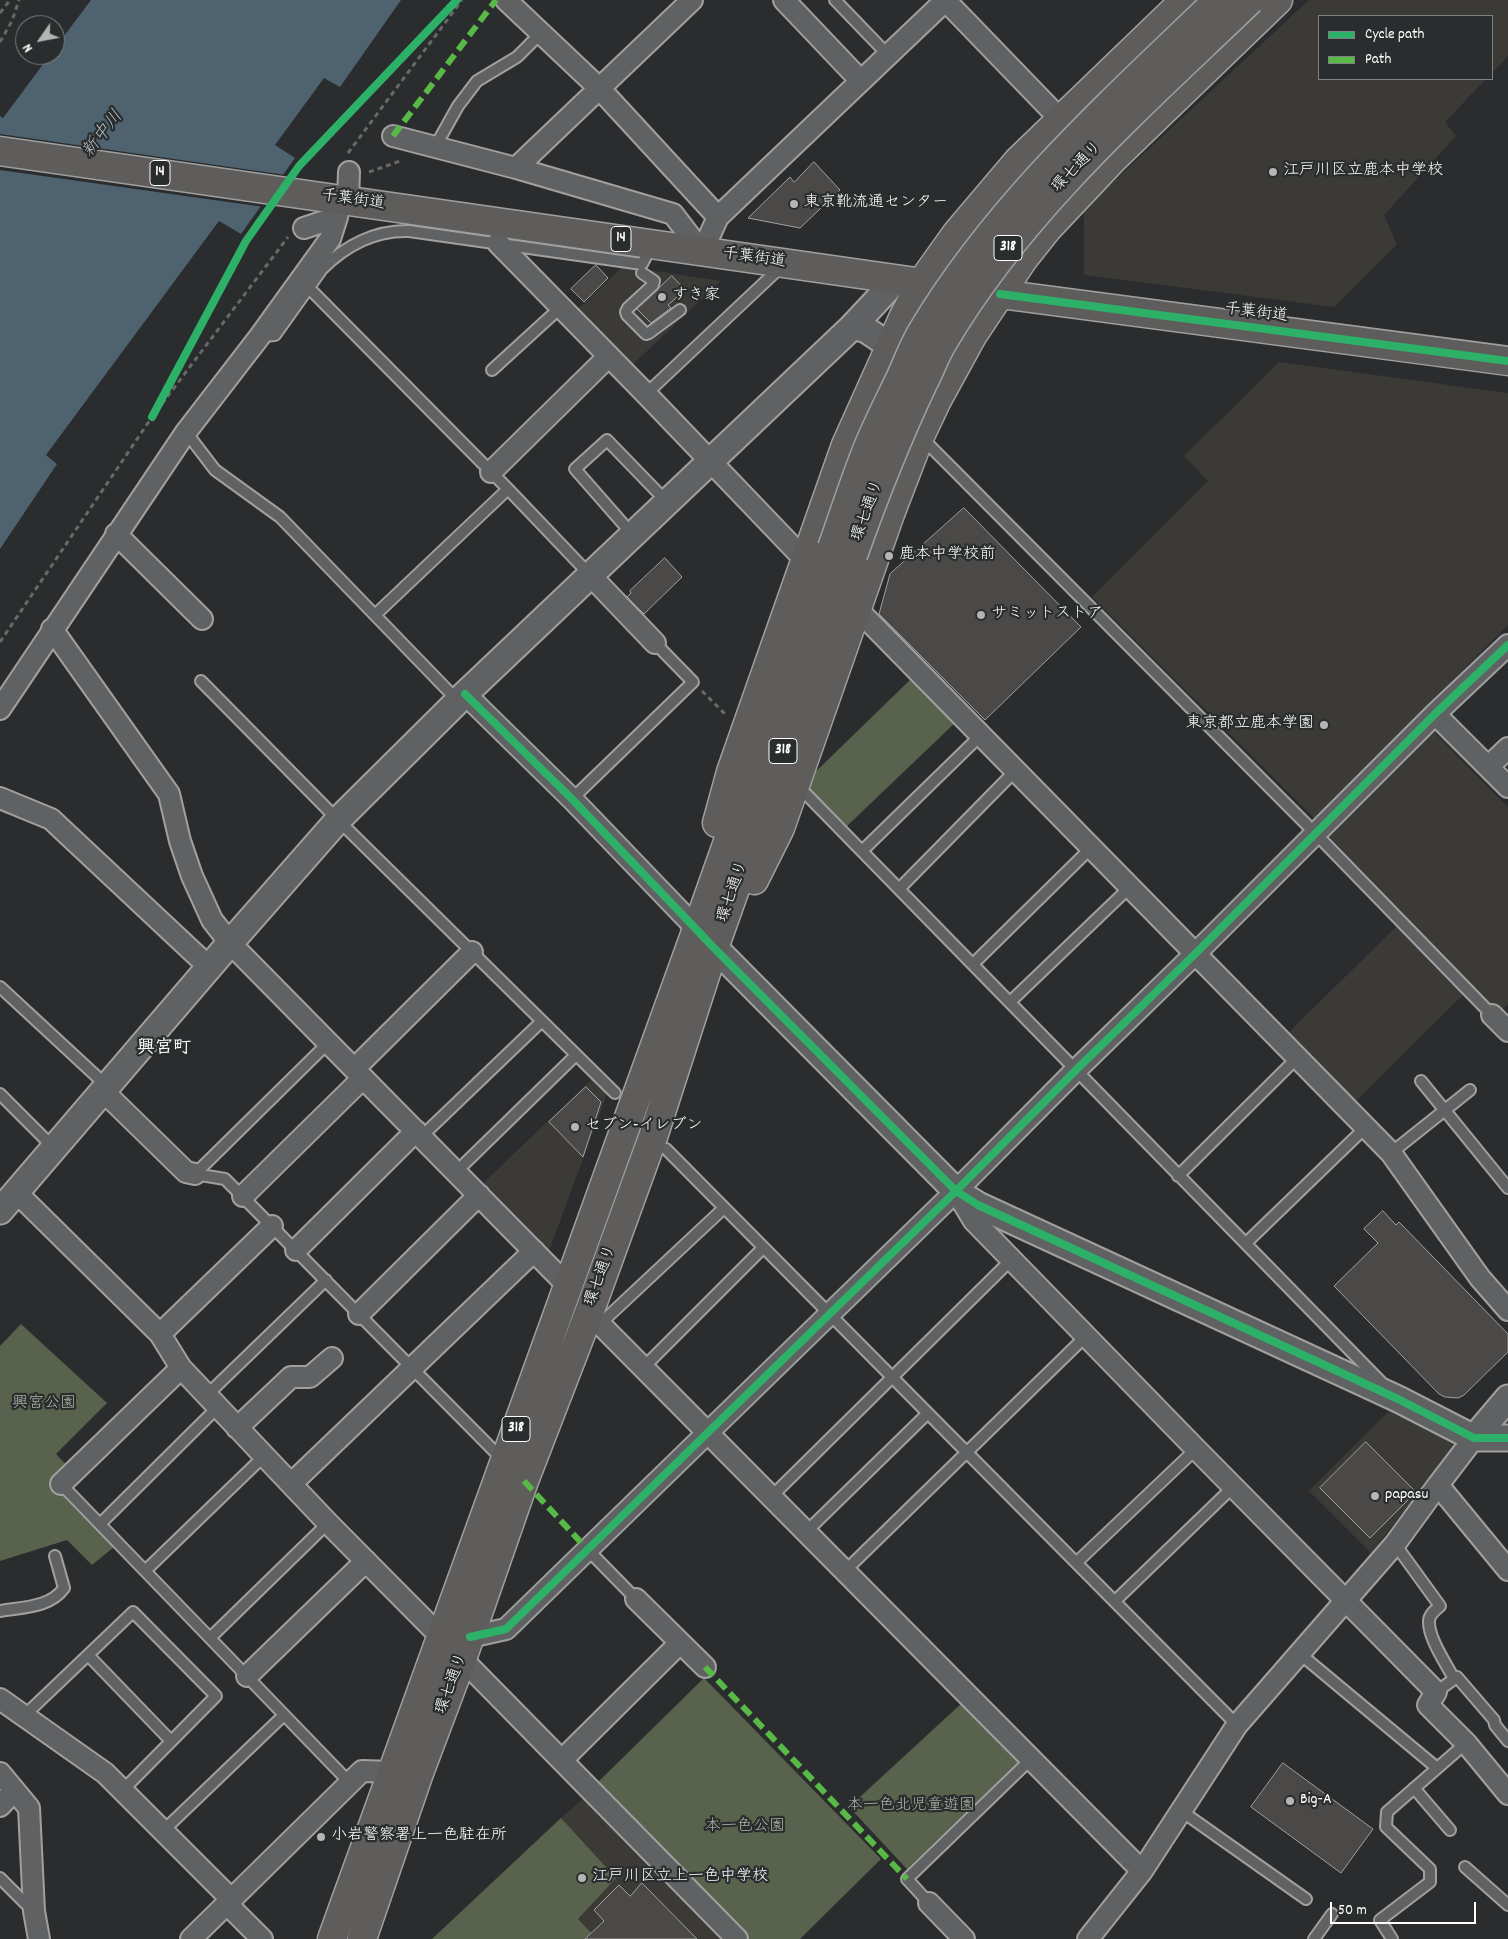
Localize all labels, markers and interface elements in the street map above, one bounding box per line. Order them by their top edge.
north arrow [15,15,65,65]
legend [1318,15,1493,80]
text: Cycle path [1365,24,1424,46]
text: N [18,39,39,56]
text: Path [1365,49,1391,71]
water label: 新中川 [79,107,129,163]
street label: 環七通り [1049,138,1107,198]
road number: 14 [150,160,170,186]
place label: 江戸川区立鹿本中学校 [1283,162,1443,182]
marker: 江戸川区立鹿本中学校 [1267,166,1279,178]
street label: 千葉街道 [320,187,386,215]
place label: 東京靴流通センター [804,194,948,214]
marker: 東京靴流通センター [788,198,800,210]
road number: 14 [611,226,631,252]
road number: 318 [994,236,1022,260]
street label: 千葉街道 [721,245,787,273]
place label: すき家 [672,287,720,307]
marker: すき家 [656,291,668,303]
street label: 千葉街道 [1223,301,1289,327]
street label: 環七通り [849,478,889,544]
place label: 鹿本中学校前 [899,546,995,566]
marker: 鹿本中学校前 [883,550,895,562]
place label: サミットストア [991,605,1103,625]
marker: サミットストア [975,609,987,621]
place label: 東京都立鹿本学園 [1186,715,1314,735]
marker: 東京都立鹿本学園 [1318,719,1330,731]
road number: 318 [769,738,797,764]
street label: 環七通り [715,859,753,925]
district label: 興宮町 [137,1039,191,1061]
place label: セブン-イレブン [585,1117,702,1137]
marker: セブン-イレブン [569,1121,581,1133]
street label: 環七通り [582,1243,622,1309]
park label: 興宮公園 [12,1395,76,1415]
road number: 318 [502,1416,530,1442]
place label: papasu [1385,1486,1428,1506]
marker: papasu [1369,1490,1381,1502]
street label: 環七通り [433,1651,473,1717]
place label: Big-A [1300,1791,1332,1811]
marker: Big-A [1284,1795,1296,1807]
park label: 本一色北児童遊園 [847,1797,975,1817]
park label: 本一色公園 [705,1818,785,1838]
place label: 小岩警察署上一色駐在所 [331,1827,507,1847]
marker: 小岩警察署上一色駐在所 [315,1831,327,1843]
place label: 江戸川区立上一色中学校 [592,1868,768,1888]
marker: 江戸川区立上一色中学校 [576,1872,588,1884]
scale bar [1333,1892,1479,1924]
text: 50 m [1338,1900,1367,1922]

